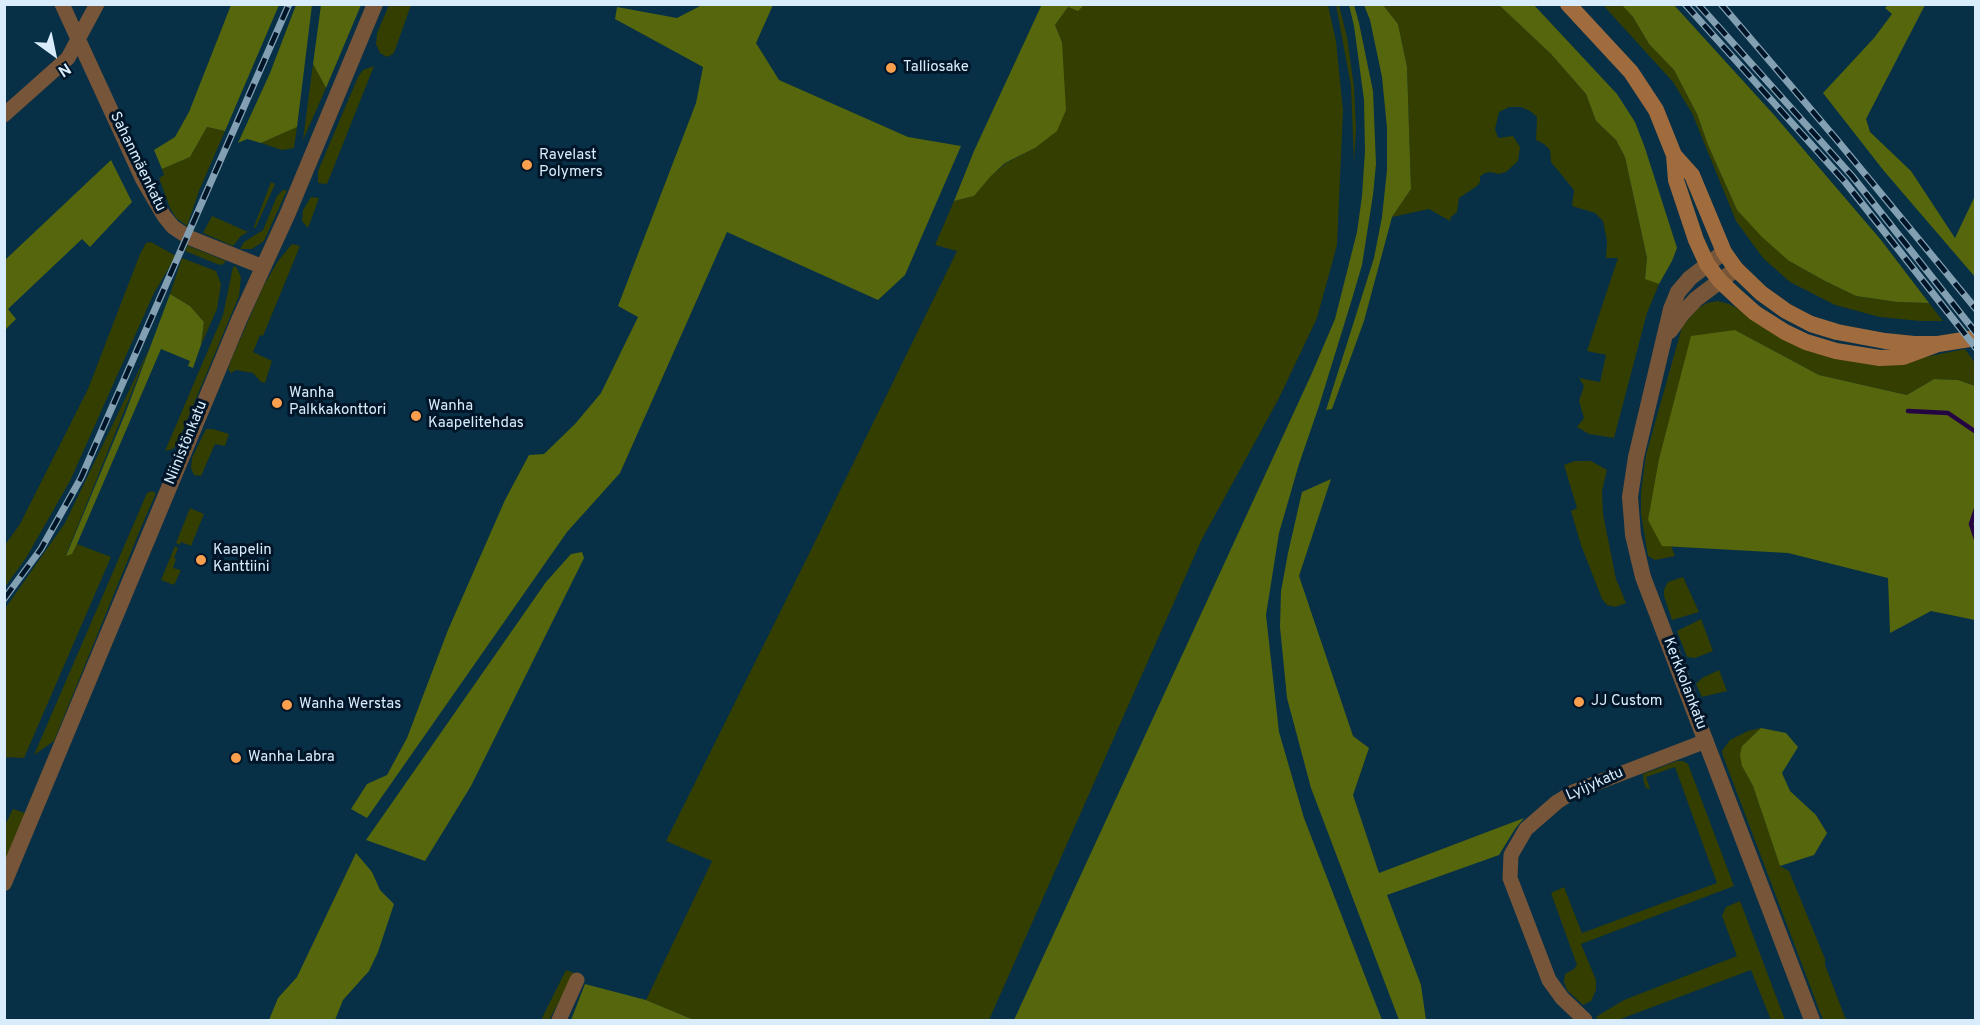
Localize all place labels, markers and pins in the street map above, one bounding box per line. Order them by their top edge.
place label: Talliosake [903,59,969,77]
marker: Talliosake [884,61,898,75]
place label: Ravelast Polymers [539,147,603,182]
marker: Ravelast Polymers [520,158,534,172]
place label: Wanha Palkkakonttori [289,385,386,420]
marker: Wanha Palkkakonttori [270,396,284,410]
place label: Wanha Kaapelitehdas [428,398,524,433]
marker: Wanha Kaapelitehdas [409,409,423,423]
place label: Kaapelin Kanttiini [213,542,272,577]
marker: Kaapelin Kanttiini [194,553,208,567]
place label: JJ Custom [1591,693,1662,711]
marker: JJ Custom [1572,695,1586,709]
place label: Wanha Werstas [299,696,401,714]
marker: Wanha Werstas [280,698,294,712]
place label: Wanha Labra [248,749,335,767]
marker: Wanha Labra [229,751,243,765]

